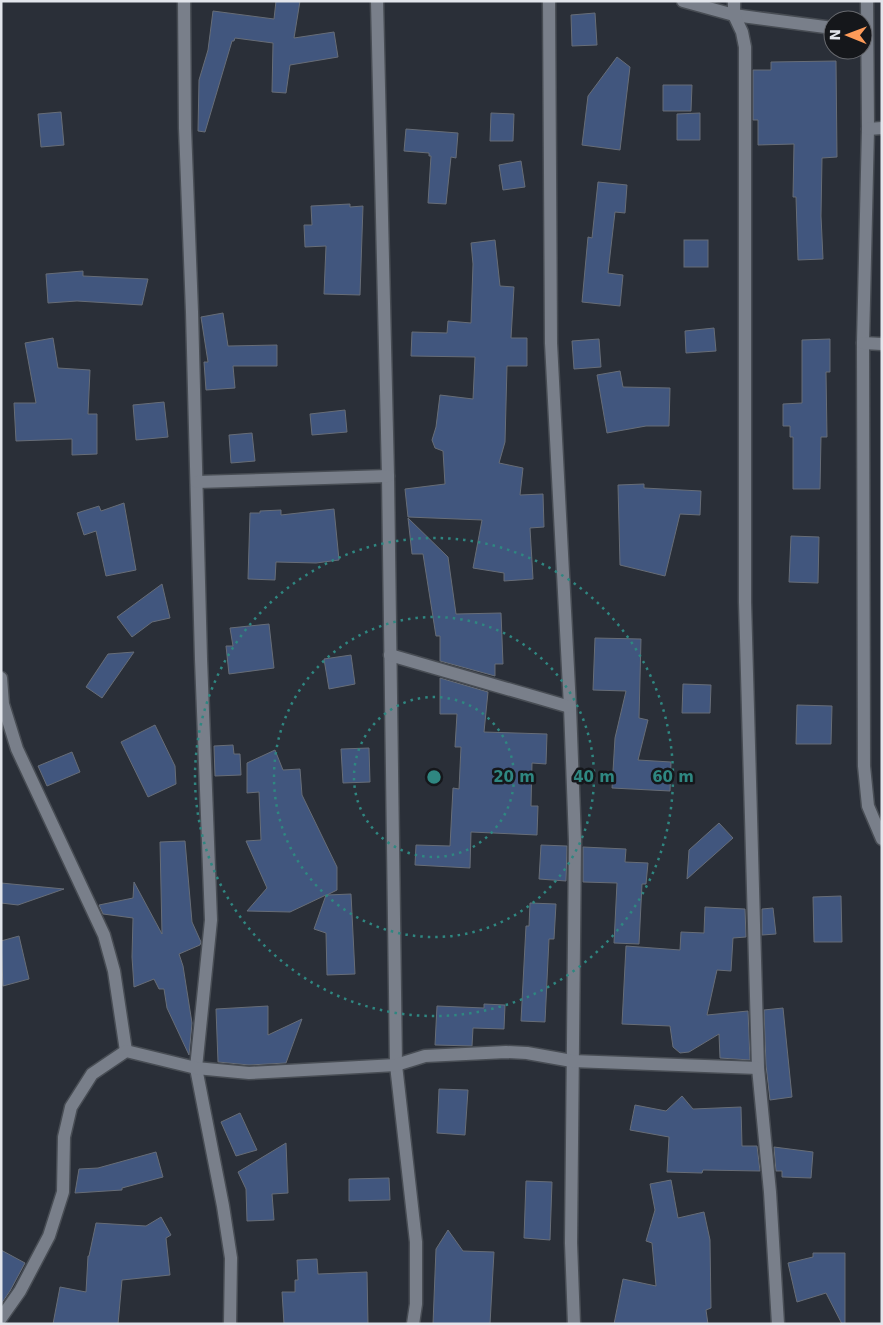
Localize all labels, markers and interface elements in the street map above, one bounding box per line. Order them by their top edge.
north arrow [823,10,873,60]
text: N [827,29,843,41]
centre of rings [425,768,443,786]
text: 20 m [493,768,535,786]
text: 40 m [573,768,615,786]
text: 60 m [652,768,694,786]

